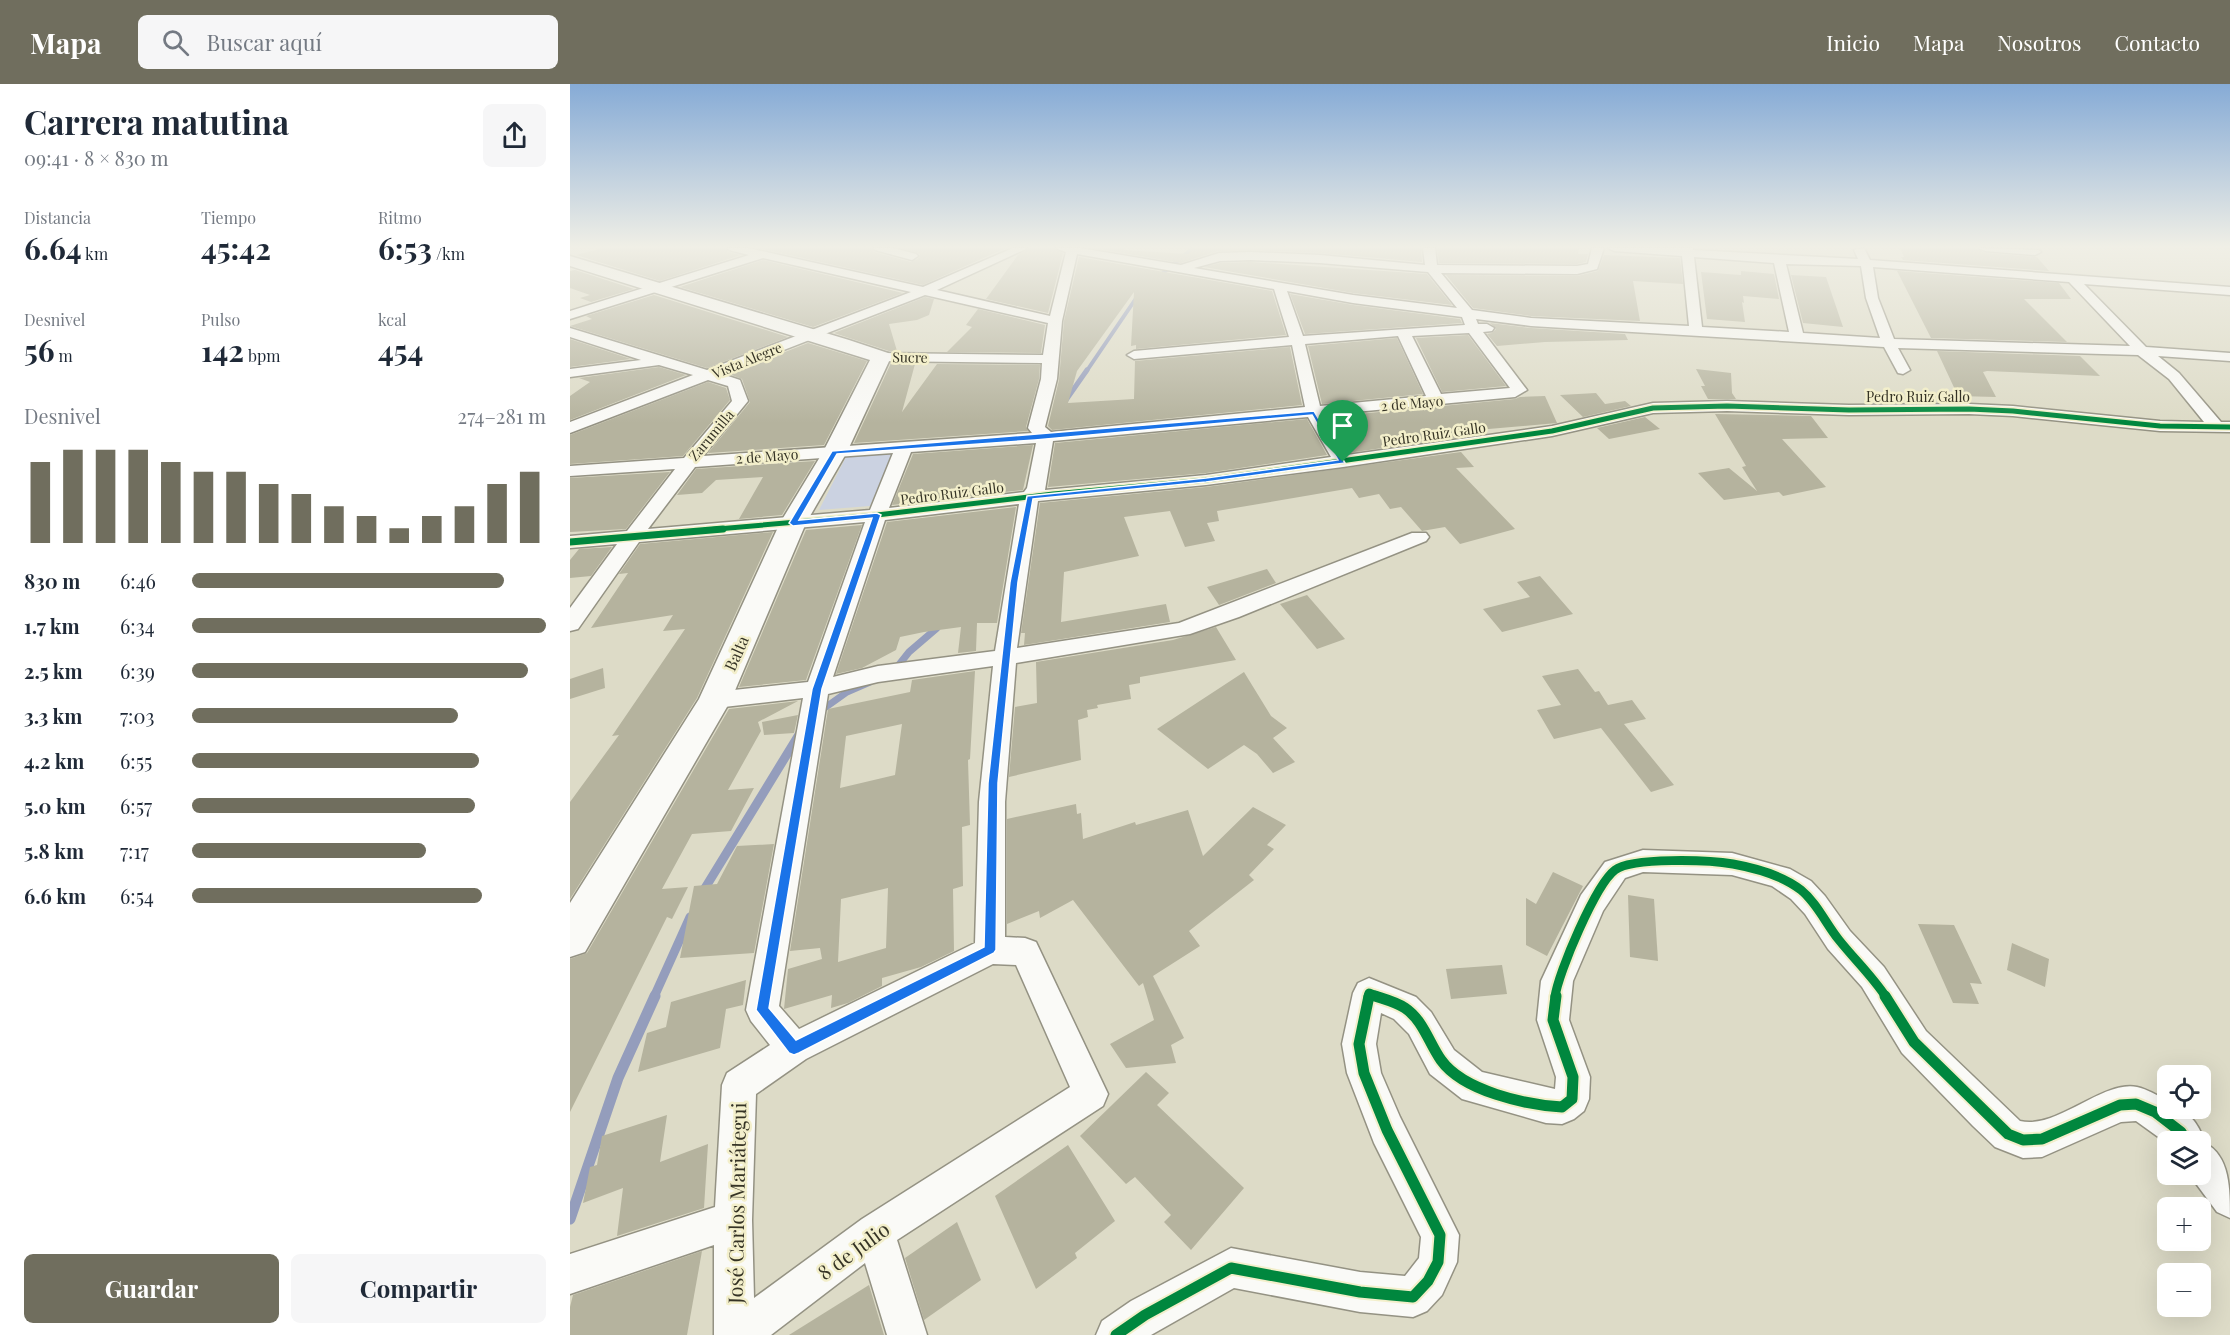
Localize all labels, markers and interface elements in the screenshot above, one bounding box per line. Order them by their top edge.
search box [138,15,558,69]
text: Mapa [30,24,102,61]
icon: search [159,26,192,59]
text: Buscar aquí [207,27,322,57]
text: Inicio [1826,28,1880,56]
text: Mapa [1913,28,1964,56]
text: Nosotros [1997,28,2081,56]
text: Contacto [2114,28,2200,56]
text: Carrera matutina [24,99,289,143]
button: share [483,104,546,167]
text: 09:41 · 8 × 830 m [24,144,169,171]
text: Distancia [24,207,91,228]
text: Tiempo [201,207,256,228]
text: Ritmo [378,207,422,228]
text: 6.64 [24,228,82,268]
text: 45:42 [201,228,271,268]
text: 6:53 [378,228,432,268]
text: km [82,243,108,264]
text: /km [432,243,465,264]
text: Desnivel [24,309,85,330]
text: Pulso [201,309,240,330]
text: kcal [378,309,407,330]
text: 56 [24,330,55,370]
text: 142 [201,330,244,370]
text: 454 [378,330,423,370]
street label: Vista Alegre [708,337,785,383]
text: m [55,345,73,366]
text: bpm [244,345,281,366]
street label: Sucre [892,347,928,367]
street label: Pedro Ruiz Gallo [1866,387,1970,406]
street label: 2 de Mayo [1380,391,1444,415]
pin [1317,400,1368,462]
text: Desnivel [24,402,101,429]
text: 274–281 m [458,402,546,429]
street label: Zarumilla [684,405,738,465]
icon: arrive [1326,409,1359,442]
street label: Pedro Ruiz Gallo [1381,417,1487,451]
street label: 2 de Mayo [735,444,799,468]
street label: Pedro Ruiz Gallo [899,477,1005,509]
text: 830 m [24,567,80,594]
text: 6:46 [120,567,156,594]
text: 1.7 km [24,612,80,639]
text: 6:34 [120,612,155,639]
street label: Balta [719,632,753,674]
text: 2.5 km [24,657,83,684]
text: 6:39 [120,657,155,684]
text: 3.3 km [24,702,82,729]
text: 7:03 [120,702,154,729]
text: 4.2 km [24,747,84,774]
text: 6:55 [120,747,152,774]
text: 5.0 km [24,792,86,819]
text: 6:57 [120,792,152,819]
text: 5.8 km [24,837,84,864]
text: 7:17 [120,837,149,864]
text: 6.6 km [24,882,86,909]
text: 6:54 [120,882,154,909]
map controls [2157,1065,2211,1317]
button: locate [2157,1065,2211,1119]
street label: José Carlos Mariátegui [721,1102,751,1305]
button: layers [2157,1131,2211,1185]
button: + [2157,1197,2211,1251]
street label: 8 de Julio [812,1215,894,1285]
button: Guardar [24,1254,279,1323]
button: Compartir [291,1254,546,1323]
button: − [2157,1263,2211,1317]

